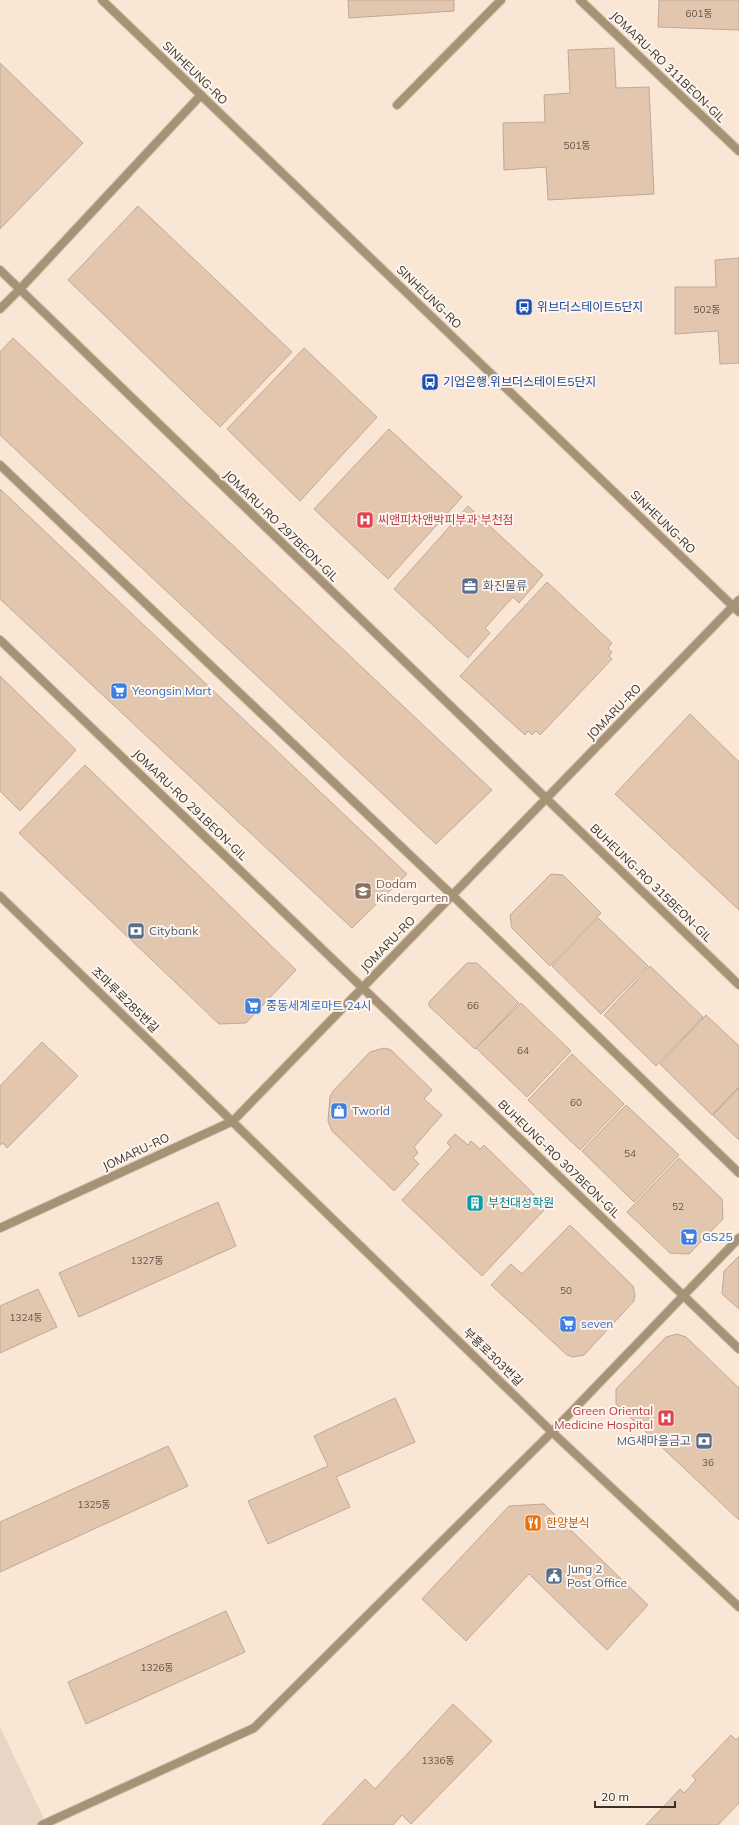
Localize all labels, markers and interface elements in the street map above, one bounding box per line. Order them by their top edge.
house number: 601동 [685,7,713,20]
street label: JOMARU-RO 311BEON-GIL [608,8,729,126]
street label: SINHEUNG-RO [160,38,231,108]
house number: 501동 [563,139,591,152]
street label: SINHEUNG-RO [394,262,465,332]
bus stop icon: 위브더스테이트5단지 [514,297,534,317]
place label: 위브더스테이트5단지 [537,299,644,314]
house number: 502동 [693,303,721,316]
bus stop icon: 기업은행.위브더스테이트5단지 [420,372,440,392]
place label: 기업은행.위브더스테이트5단지 [443,374,596,389]
street label: JOMARU-RO 297BEON-GIL [221,467,342,585]
street label: SINHEUNG-RO [628,487,699,557]
hospital icon: 씨앤피차앤박피부과 부천점 [355,510,375,530]
place label: 씨앤피차앤박피부과 부천점 [378,512,514,527]
office icon: 화진물류 [460,576,480,596]
place label: 화진물류 [483,578,527,593]
supermarket icon: Yeongsin Mart [109,681,129,701]
street label: JOMARU-RO [583,681,644,743]
place label: Yeongsin Mart [131,683,211,698]
street label: JOMARU-RO 291BEON-GIL [130,746,251,864]
street label: BUHEUNG-RO 315BEON-GIL [587,820,716,945]
place label: Dodam Kindergarten [376,876,448,905]
school or university icon: Dodam Kindergarten [353,881,373,901]
street label: JOMARU-RO [357,913,418,975]
bank icon: Citybank [126,921,146,941]
place label: Citybank [149,923,199,938]
street label: 조마루로285번길 [89,964,162,1036]
supermarket icon: 중동세계로마트 24시 [243,996,263,1016]
place label: 중동세계로마트 24시 [266,998,372,1013]
house number: 66 [467,999,479,1012]
house number: 64 [517,1044,529,1057]
street label: BUHEUNG-RO 307BEON-GIL [495,1096,624,1221]
house number: 60 [570,1096,582,1109]
shop icon: Tworld [329,1101,349,1121]
place label: Tworld [352,1103,390,1118]
street label: JOMARU-RO [100,1130,172,1174]
house number: 54 [624,1147,636,1160]
building icon: 부천대성학원 [465,1193,485,1213]
place label: 부천대성학원 [488,1195,554,1210]
house number: 52 [672,1200,684,1213]
supermarket icon: GS25 [679,1227,699,1247]
place label: GS25 [702,1229,733,1244]
house number: 1327동 [130,1254,164,1267]
house number: 50 [560,1284,572,1297]
house number: 1324동 [9,1311,43,1324]
supermarket icon: seven [558,1314,578,1334]
place label: seven [581,1316,613,1331]
street label: 부흥로303번길 [461,1325,526,1389]
place label: Green Oriental Medicine Hospital [554,1403,653,1432]
hospital icon: Green Oriental Medicine Hospital [656,1408,676,1428]
bank icon: MG새마을금고 [694,1431,714,1451]
place label: MG새마을금고 [617,1433,691,1448]
house number: 36 [702,1456,714,1469]
house number: 1325동 [77,1498,111,1511]
restaurant icon: 한양분식 [523,1513,543,1533]
place label: 한양분식 [546,1515,590,1530]
place label: Jung 2 Post Office [567,1561,627,1590]
public building icon: Jung 2 Post Office [544,1566,564,1586]
house number: 1326동 [140,1661,174,1674]
house number: 1336동 [421,1754,455,1767]
scale bar [595,1783,675,1809]
text: 20 m [601,1789,629,1804]

